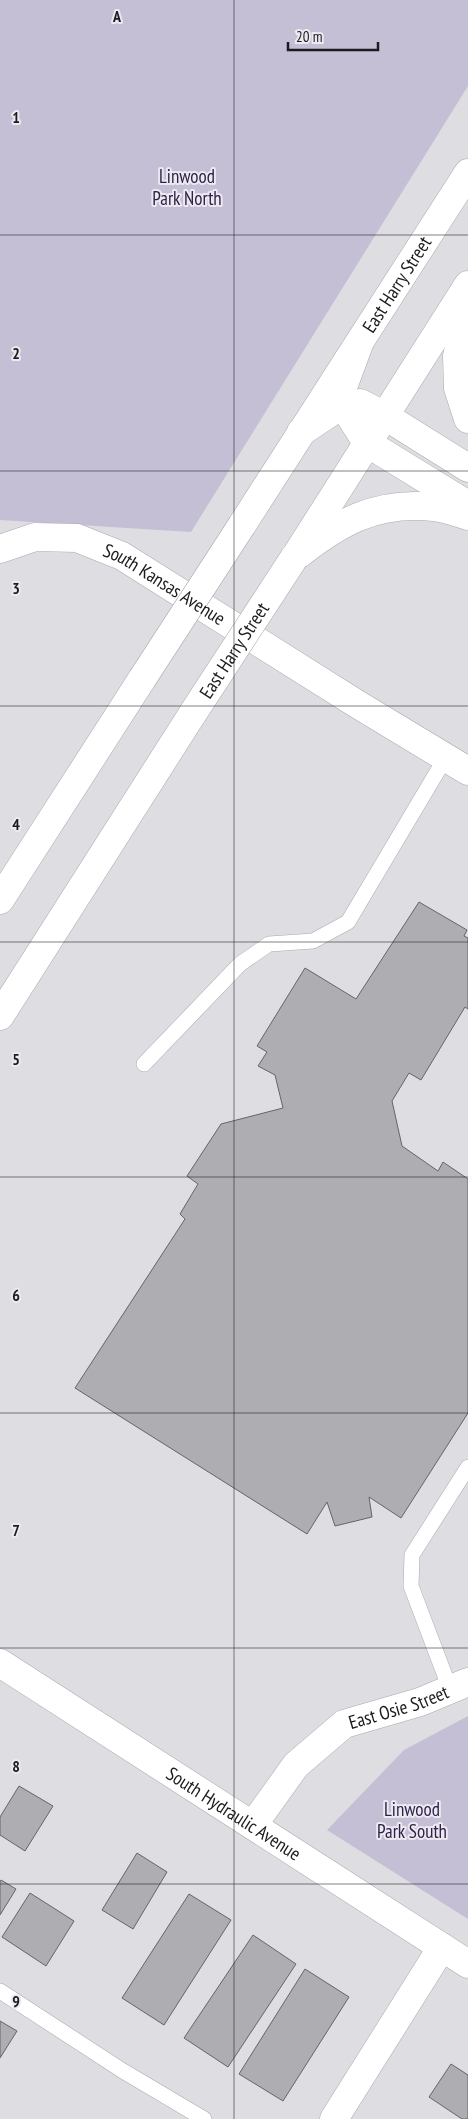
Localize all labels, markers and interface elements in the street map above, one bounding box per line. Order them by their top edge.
text: A [112,6,122,26]
scale bar [288,20,378,52]
text: 20 m [296,27,322,46]
text: 1 [12,107,20,127]
park label: Linwood Park North [152,164,222,210]
street label: East Harry Street [357,231,437,337]
text: 2 [12,343,20,363]
street label: South Kansas Avenue [100,538,230,630]
text: 3 [12,578,20,598]
street label: East Harry Street [194,597,274,703]
text: 4 [12,814,20,834]
text: 5 [12,1049,20,1069]
text: 6 [12,1285,20,1305]
text: 7 [12,1520,20,1540]
street label: East Osie Street [346,1679,453,1734]
text: 8 [12,1756,20,1776]
street label: South Hydraulic Avenue [162,1761,306,1866]
park label: Linwood Park South [377,1797,447,1843]
text: 9 [12,1991,20,2011]

